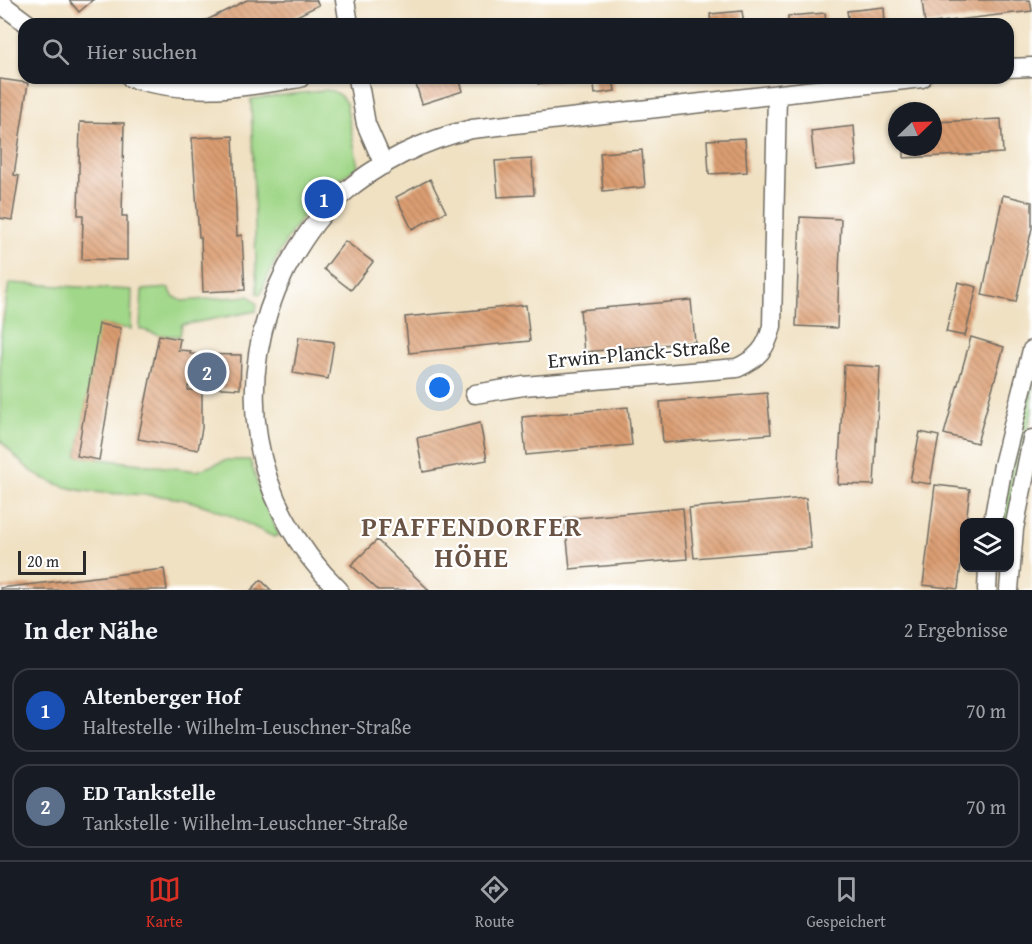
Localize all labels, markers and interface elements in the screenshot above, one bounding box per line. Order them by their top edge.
search box [18,18,1014,84]
icon: search [39,35,72,68]
text: Hier suchen [87,35,197,67]
north arrow [888,102,942,156]
pin: 1 [304,176,344,222]
street label: Erwin-Planck-Straße [546,329,732,376]
pin: 2 [188,350,226,394]
your location [425,373,454,402]
district label: PFAFFENDORFER HÖHE [361,506,583,577]
map controls [960,518,1014,572]
button: layers [960,518,1014,572]
scale bar [18,548,86,576]
text: 20 m [27,549,59,573]
text: In der Nähe [24,610,158,649]
text: 2 Ergebnisse [904,615,1008,644]
text: Altenberger Hof [83,680,241,712]
text: 1 [40,696,51,725]
text: 70 m [966,696,1006,725]
text: Haltestelle · Wilhelm-Leuschner-Straße [83,712,411,741]
text: ED Tankstelle [83,776,216,808]
text: 2 [40,792,51,821]
text: 70 m [966,792,1006,821]
text: Tankstelle · Wilhelm-Leuschner-Straße [83,808,408,837]
tab: Karte [146,873,183,933]
tab: Route [475,873,514,933]
tab: Gespeichert [806,873,886,933]

